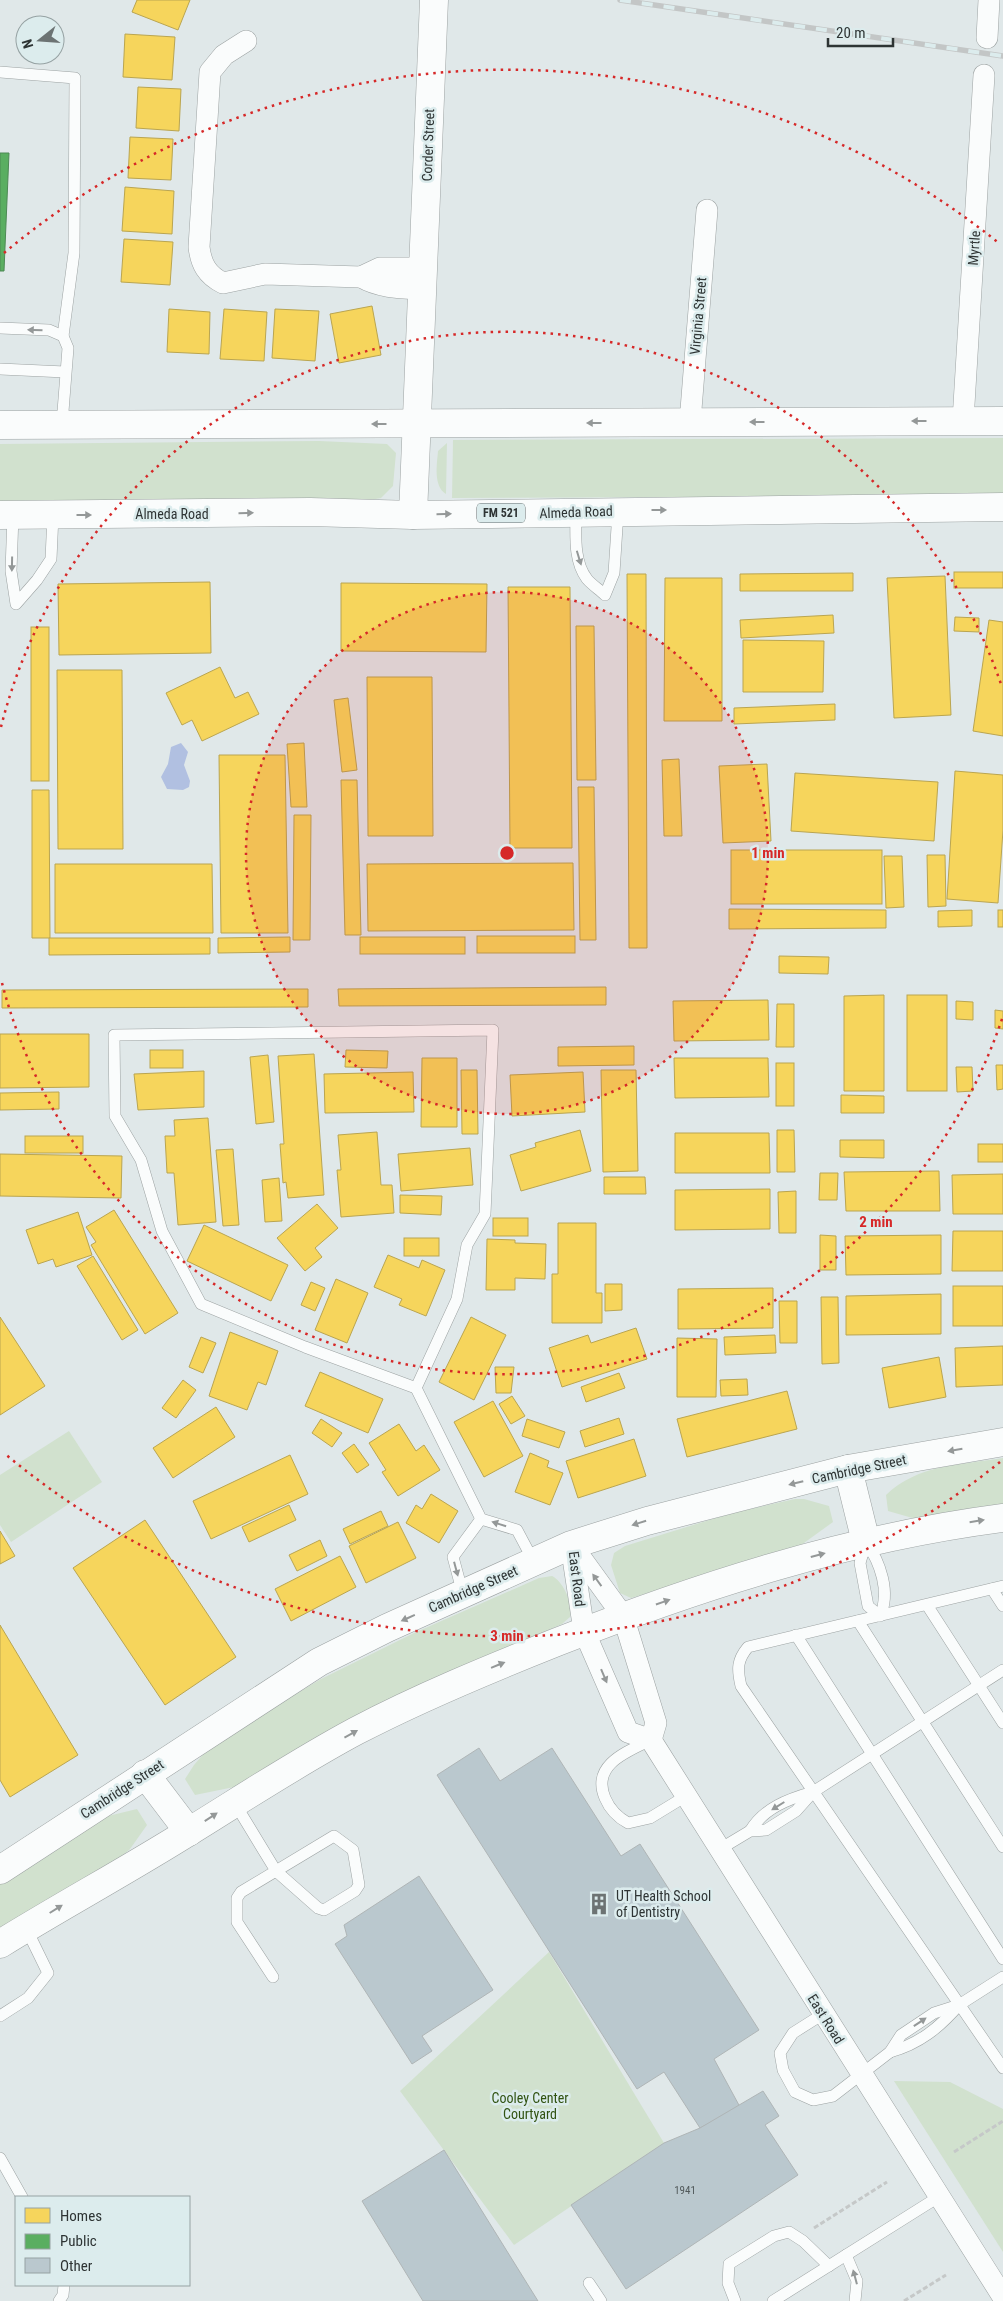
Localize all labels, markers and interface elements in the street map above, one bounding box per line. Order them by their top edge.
north arrow [15,15,65,65]
scale bar [828,15,893,47]
text: 20 m [836,24,866,42]
text: N [19,37,36,50]
street label: Corder Street [419,108,437,182]
street label: Myrtle [965,230,983,266]
street label: Virginia Street [687,276,709,356]
one-way arrow [27,325,43,333]
one-way arrow [911,417,927,425]
one-way arrow [749,418,765,426]
one-way arrow [586,419,602,427]
one-way arrow [371,420,387,428]
road number: FM 521 [477,503,525,522]
street label: Almeda Road [539,503,613,521]
street label: Almeda Road [135,506,209,522]
one-way arrow [651,506,667,514]
one-way arrow [238,509,254,517]
one-way arrow [436,510,452,518]
one-way arrow [76,511,92,519]
one-way arrow [575,551,583,566]
one-way arrow [8,556,16,572]
centre of rings [498,844,516,862]
text: 1 min [751,844,785,862]
text: 2 min [859,1213,893,1231]
one-way arrow [947,1447,963,1455]
street label: Cambridge Street [810,1451,908,1487]
one-way arrow [788,1479,803,1487]
one-way arrow [970,1517,986,1525]
one-way arrow [492,1520,507,1528]
one-way arrow [631,1520,646,1528]
street label: East Road [566,1550,588,1608]
one-way arrow [811,1550,826,1558]
one-way arrow [452,1561,460,1577]
street label: Cambridge Street [426,1562,520,1616]
one-way arrow [592,1573,602,1587]
one-way arrow [656,1598,671,1606]
one-way arrow [401,1615,415,1623]
text: 3 min [490,1627,524,1645]
one-way arrow [491,1661,505,1669]
one-way arrow [601,1669,609,1683]
one-way arrow [343,1730,358,1738]
street label: Cambridge Street [77,1756,167,1822]
one-way arrow [771,1801,784,1810]
one-way arrow [205,1813,218,1822]
place label: UT Health School of Dentistry [616,1888,711,1920]
building icon: UT Health School of Dentistry [586,1891,612,1917]
one-way arrow [50,1904,63,1913]
street label: East Road [805,1991,847,2047]
one-way arrow [913,2017,927,2027]
park label: Cooley Center Courtyard [492,2090,568,2122]
house number: 1941 [674,2184,696,2197]
legend [15,2196,190,2286]
text: Homes [60,2207,102,2225]
text: Public [60,2232,97,2250]
text: Other [60,2257,93,2275]
one-way arrow [850,2270,858,2285]

